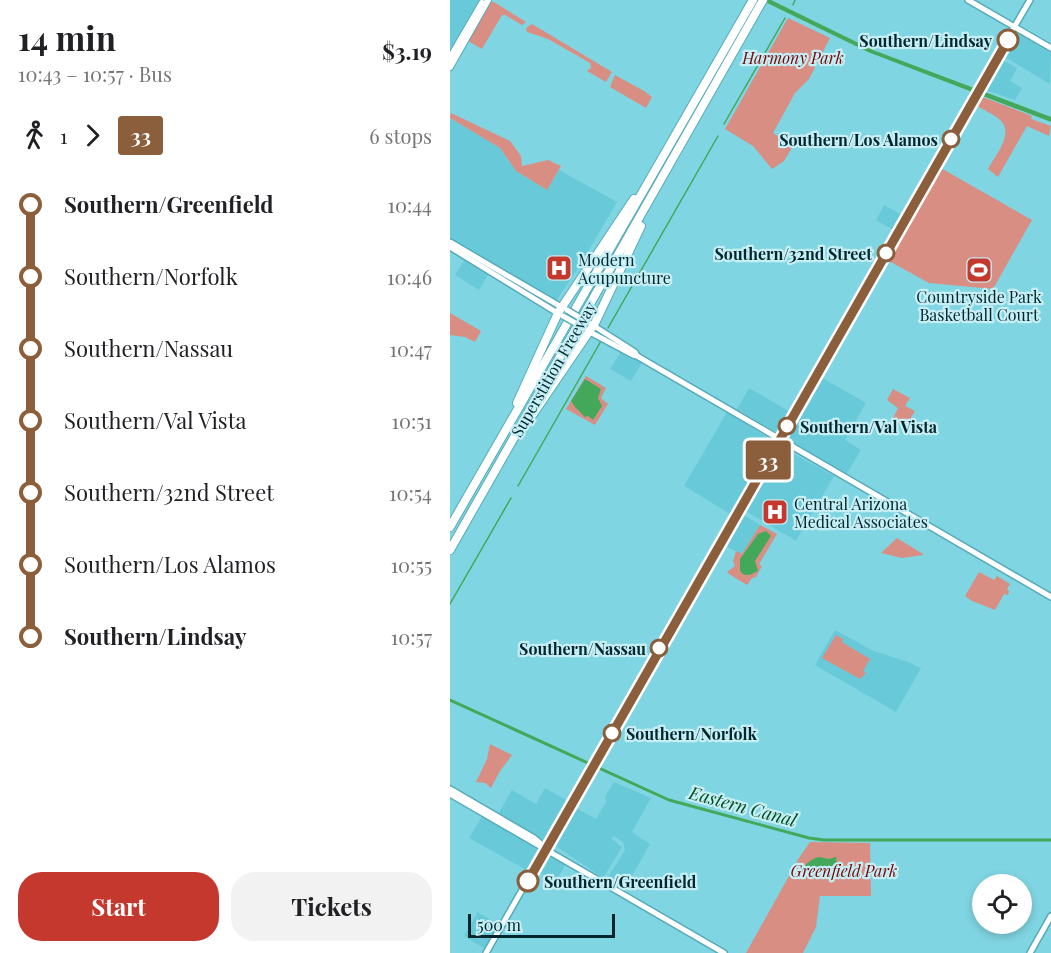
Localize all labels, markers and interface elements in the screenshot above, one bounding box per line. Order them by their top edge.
text: 14 min [18,15,116,59]
marker: Southern/Lindsay [997,29,1019,51]
place label: Southern/Lindsay [859,30,993,51]
text: $3.19 [382,36,432,66]
park label: Harmony Park [741,47,844,68]
text: 10:43 – 10:57 · Bus [18,60,172,87]
icon: walk [18,119,51,152]
icon: forward [76,119,109,152]
text: 33 [130,121,151,149]
text: 1 [60,122,67,149]
text: 6 stops [369,122,432,149]
place label: Southern/Los Alamos [779,129,938,150]
marker: Southern/Los Alamos [942,130,960,148]
text: Southern/Greenfield [64,189,274,219]
text: 10:44 [388,191,432,218]
place label: Southern/32nd Street [715,243,872,264]
marker: Southern/32nd Street [877,244,895,262]
place label: Modern Acupuncture [577,249,671,288]
hospital icon: Modern Acupuncture [544,253,574,283]
sports icon: Countryside Park Basketball Court [964,255,994,285]
text: Southern/Norfolk [64,261,238,291]
text: 10:46 [387,263,432,290]
place label: Countryside Park Basketball Court [916,286,1042,325]
street label: Superstition Freeway [506,298,600,440]
text: Southern/Nassau [64,333,233,363]
text: 10:47 [390,335,432,362]
text: Southern/Val Vista [64,405,246,435]
text: 10:51 [392,407,432,434]
place label: Southern/Val Vista [800,416,938,437]
marker: Southern/Val Vista [778,417,796,435]
line badge: 33 [741,440,795,480]
text: 33 [758,446,778,474]
text: Southern/32nd Street [64,477,274,507]
text: 10:54 [389,479,432,506]
place label: Central Arizona Medical Associates [794,493,928,532]
hospital icon: Central Arizona Medical Associates [760,497,790,527]
text: Southern/Los Alamos [64,549,276,579]
text: 10:55 [391,551,432,578]
text: Southern/Lindsay [64,621,246,651]
text: 10:57 [391,623,432,650]
place label: Southern/Nassau [519,638,646,659]
marker: Southern/Nassau [650,639,668,657]
place label: Southern/Norfolk [626,723,758,744]
marker: Southern/Norfolk [603,724,621,742]
water label: Eastern Canal [686,780,800,832]
park label: Greenfield Park [791,860,897,881]
marker: Southern/Greenfield [517,870,539,892]
place label: Southern/Greenfield [544,871,697,892]
button: Start [18,872,219,941]
button: Tickets [231,872,432,941]
map controls [972,874,1032,934]
button: locate [972,874,1032,934]
scale bar [468,911,615,938]
text: 500 m [477,914,521,935]

